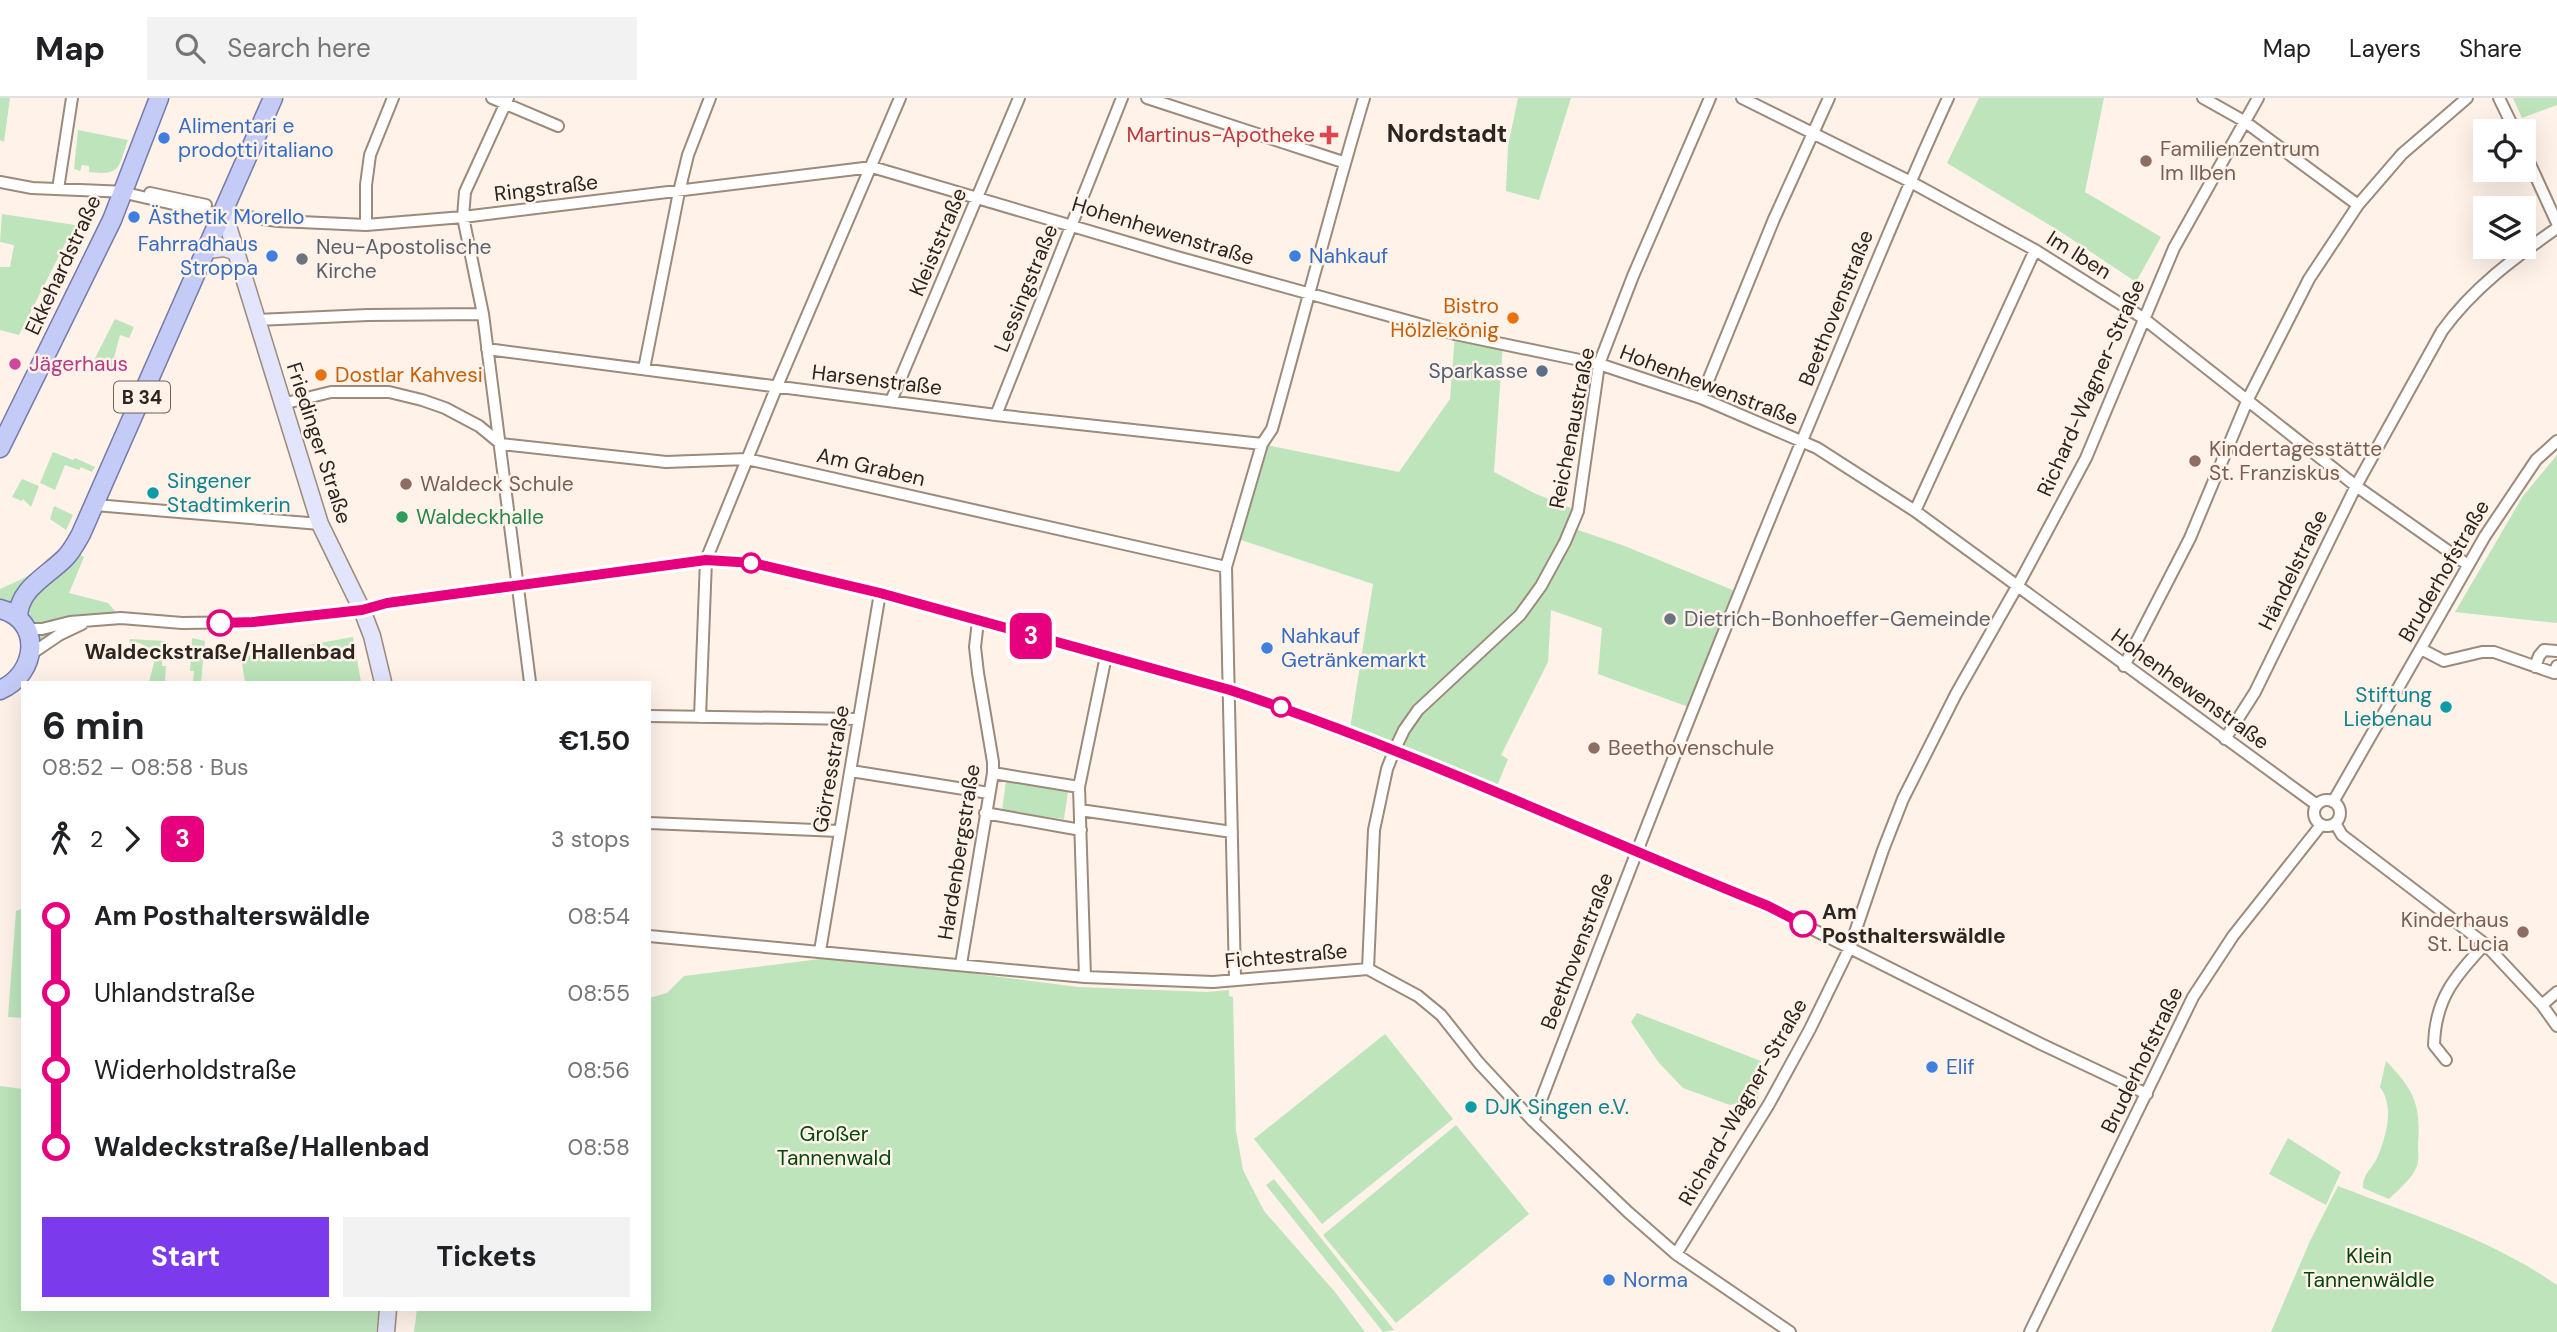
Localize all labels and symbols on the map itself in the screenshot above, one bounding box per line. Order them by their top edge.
place label: Alimentari e prodotti italiano [178,112,334,164]
district label: Nordstadt [1387,118,1507,149]
place label: Martinus-Apotheke [1126,121,1315,149]
marker: Martinus-Apotheke [1321,127,1337,143]
marker: Alimentari e prodotti italiano [156,130,172,146]
place label: Familienzentrum Im Ilben [2160,135,2320,187]
marker: Familienzentrum Im Ilben [2138,153,2154,169]
street label: Ringstraße [493,168,600,208]
street label: Kleiststraße [903,183,973,301]
street label: Ekkehardstraße [18,190,108,339]
street label: Hohenhewenstraße [1069,190,1258,272]
place label: Ästhetik Morello [148,203,305,231]
marker: Ästhetik Morello [126,209,142,225]
street label: Lessingstraße [988,220,1064,356]
street label: Im Iben [2041,224,2117,286]
street label: Beethovenstraße [1792,226,1880,390]
place label: Fahrradhaus Stroppa [138,230,258,282]
place label: Neu-Apostolische Kirche [316,233,492,285]
place label: Nahkauf [1309,242,1388,270]
marker: Fahrradhaus Stroppa [264,248,280,264]
marker: Nahkauf [1287,248,1303,264]
marker: Neu-Apostolische Kirche [294,251,310,267]
street label: Richard-Wagner-Straße [2030,275,2152,501]
place label: Bistro Hölzlekönig [1390,292,1499,344]
marker: Bistro Hölzlekönig [1505,310,1521,326]
street label: Hohenhewenstraße [1616,338,1802,432]
street label: Reichenaustraße [1543,345,1601,511]
place label: Jägerhaus [29,350,128,378]
marker: Jägerhaus [7,356,23,372]
place label: Sparkasse [1429,357,1528,385]
street label: Harsenstraße [810,358,944,402]
street label: Friedinger Straße [280,359,358,527]
place label: Dostlar Kahvesi [335,361,483,389]
marker: Sparkasse [1534,363,1550,379]
marker: Dostlar Kahvesi [313,367,329,383]
road number: B 34 [114,382,170,412]
place label: Kindertagesstätte St. Franziskus [2209,435,2382,487]
street label: Am Graben [814,441,928,493]
marker: Kindertagesstätte St. Franziskus [2187,453,2203,469]
place label: Singener Stadtimkerin [167,467,291,519]
place label: Waldeck Schule [420,470,574,498]
marker: Waldeck Schule [398,476,414,492]
marker: Singener Stadtimkerin [145,485,161,501]
street label: Bruderhofstraße [2392,495,2496,647]
place label: Waldeckhalle [416,503,544,531]
street label: Händelstraße [2252,505,2334,635]
marker: Waldeckhalle [394,509,410,525]
unlabelled marker [741,553,761,573]
place label: Dietrich-Bonhoeffer-Gemeinde [1684,605,1991,633]
marker: Waldeckstraße/Hallenbad [207,610,233,636]
marker: Dietrich-Bonhoeffer-Gemeinde [1662,611,1678,627]
line badge: 3 [1008,613,1054,659]
place label: Nahkauf Getränkemarkt [1281,622,1426,674]
street label: Hohenhewenstraße [2105,622,2275,756]
place label: Waldeckstraße/Hallenbad [84,638,356,666]
marker: Nahkauf Getränkemarkt [1259,640,1275,656]
place label: Stiftung Liebenau [2343,681,2432,733]
unlabelled marker [1271,697,1291,717]
marker: Stiftung Liebenau [2438,699,2454,715]
street label: Görresstraße [806,703,856,835]
place label: Beethovenschule [1608,734,1774,762]
marker: Beethovenschule [1586,740,1602,756]
street label: Hardenbergstraße [931,762,987,942]
street label: Beethovenstraße [1534,868,1620,1033]
place label: Am Posthalterswäldle [1822,898,2006,950]
place label: Kinderhaus St. Lucia [2401,906,2509,958]
marker: Am Posthalterswäldle [1790,911,1816,937]
marker: Kinderhaus St. Lucia [2515,924,2531,940]
street label: Fichtestraße [1223,937,1349,975]
street label: Bruderhofstraße [2094,982,2190,1138]
street label: Richard-Wagner-Straße [1672,993,1814,1211]
place label: Elif [1946,1053,1975,1081]
marker: Elif [1924,1059,1940,1075]
place label: DJK Singen e.V. [1485,1093,1629,1121]
marker: DJK Singen e.V. [1463,1099,1479,1115]
park label: Großer Tannenwald [777,1120,891,1172]
park label: Klein Tannenwäldle [2303,1242,2435,1294]
place label: Norma [1623,1266,1688,1294]
marker: Norma [1601,1272,1617,1288]

